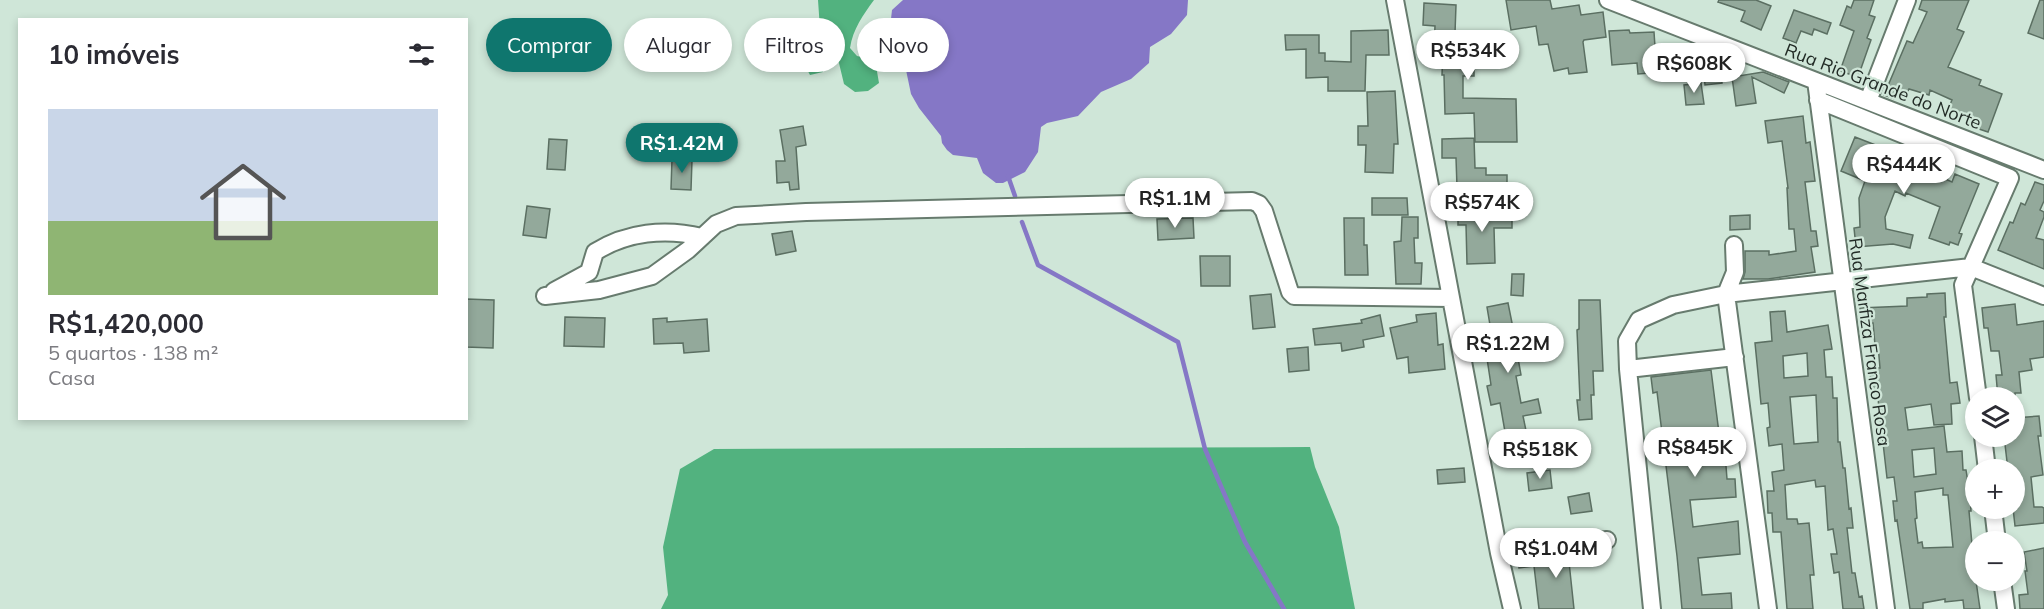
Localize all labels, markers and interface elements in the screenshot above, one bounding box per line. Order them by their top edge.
chip: Comprar [486,18,612,72]
chip: Alugar [624,18,732,72]
chip: Filtros [744,18,845,72]
chip: Novo [857,18,949,72]
pin: R$534K [1419,30,1517,81]
text: R$534K [1430,37,1506,62]
text: 10 imóveis [48,38,180,71]
icon: filters [405,38,438,71]
street label: Rua Rio Grande do Norte [1781,38,1985,134]
pin: R$608K [1645,43,1743,94]
text: R$608K [1656,50,1732,75]
pin: R$1.42M [627,123,737,174]
text: R$1.42M [640,130,724,155]
pin: R$444K [1855,144,1953,195]
icon: home [189,148,297,256]
text: R$444K [1866,151,1942,176]
pin: R$1.1M [1126,178,1224,229]
pin: R$574K [1433,182,1531,233]
text: R$1.1M [1139,185,1211,210]
text: R$574K [1444,189,1520,214]
street label: Rua Marfiza Franco Rosa [1844,236,1896,448]
text: R$1,420,000 [48,307,204,340]
pin: R$1.22M [1453,323,1563,374]
text: R$1.22M [1466,330,1550,355]
text: 5 quartos · 138 m² [48,340,218,365]
text: Casa [48,365,95,390]
map controls [1965,387,2025,591]
button: layers [1965,387,2025,447]
pin: R$845K [1646,427,1744,478]
pin: R$518K [1491,429,1589,480]
text: R$845K [1657,434,1733,459]
text: R$518K [1502,436,1578,461]
button: + [1965,459,2025,519]
pin: R$1.04M [1501,528,1611,579]
button: − [1965,531,2025,591]
text: R$1.04M [1514,535,1598,560]

